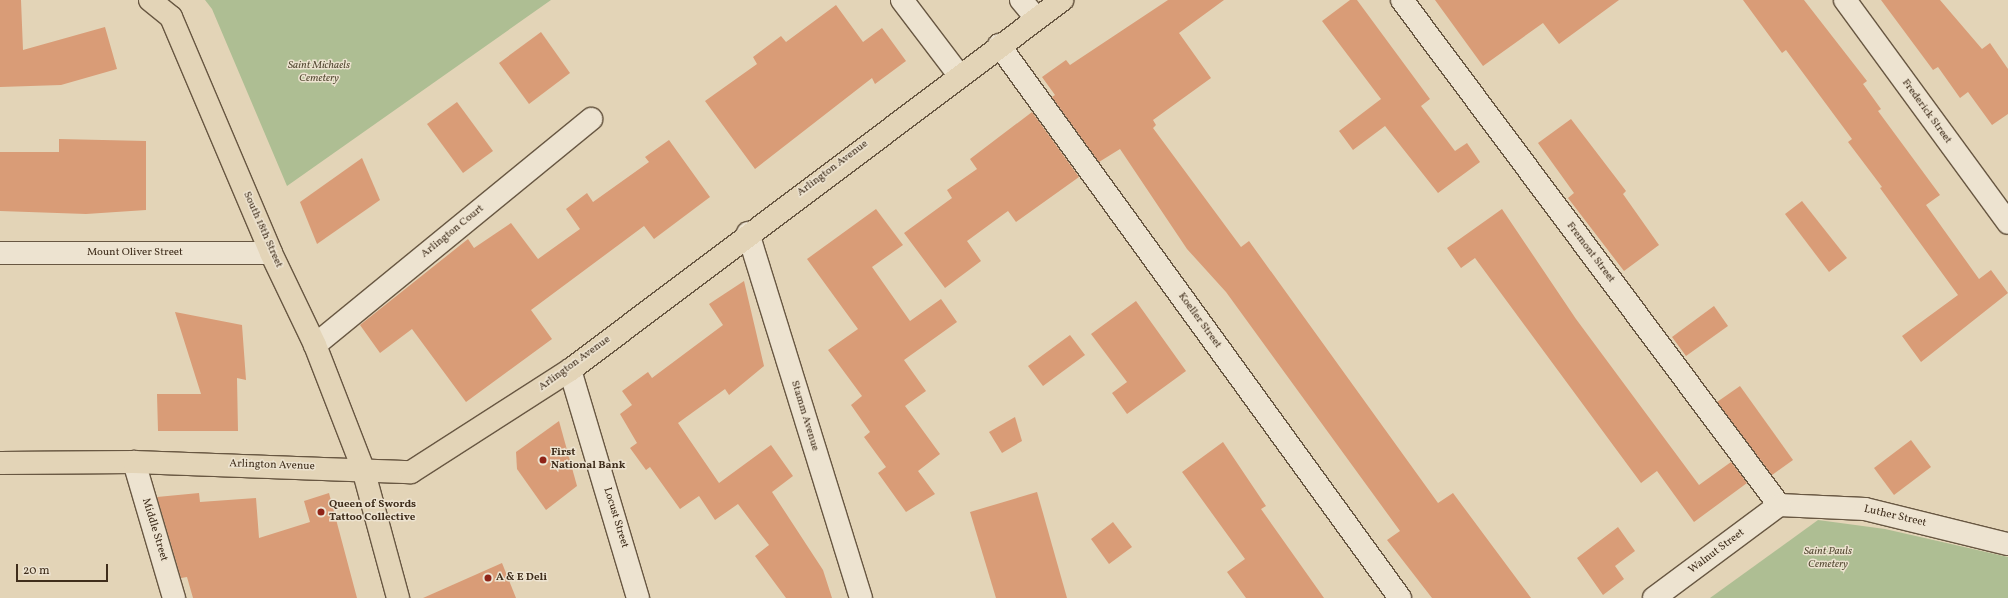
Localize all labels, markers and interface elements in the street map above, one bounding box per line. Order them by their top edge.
park label: Saint Michaels Cemetery [288,60,350,86]
street label: Frederick Street [1898,77,1954,147]
street label: Arlington Avenue [795,138,871,200]
street label: South 18th Street [239,190,285,270]
street label: Arlington Court [419,203,487,261]
street label: Fremont Street [1563,220,1617,286]
street label: Mount Oliver Street [87,246,183,260]
street label: Koeller Street [1174,291,1224,351]
street label: Arlington Avenue [537,334,613,394]
street label: Stamm Avenue [787,379,821,453]
place label: First National Bank [551,447,625,473]
marker: First National Bank [538,455,548,465]
street label: Arlington Avenue [229,458,315,474]
street label: Locust Street [600,486,630,550]
street label: Middle Street [138,497,170,563]
place label: Queen of Swords Tattoo Collective [329,499,415,525]
street label: Luther Street [1863,503,1927,531]
marker: Queen of Swords Tattoo Collective [316,507,326,517]
street label: Walnut Street [1686,527,1748,577]
park label: Saint Pauls Cemetery [1804,546,1852,572]
scale bar [18,556,110,582]
text: 20 m [23,563,50,579]
place label: A & E Deli [496,571,547,585]
marker: A & E Deli [483,573,493,583]

